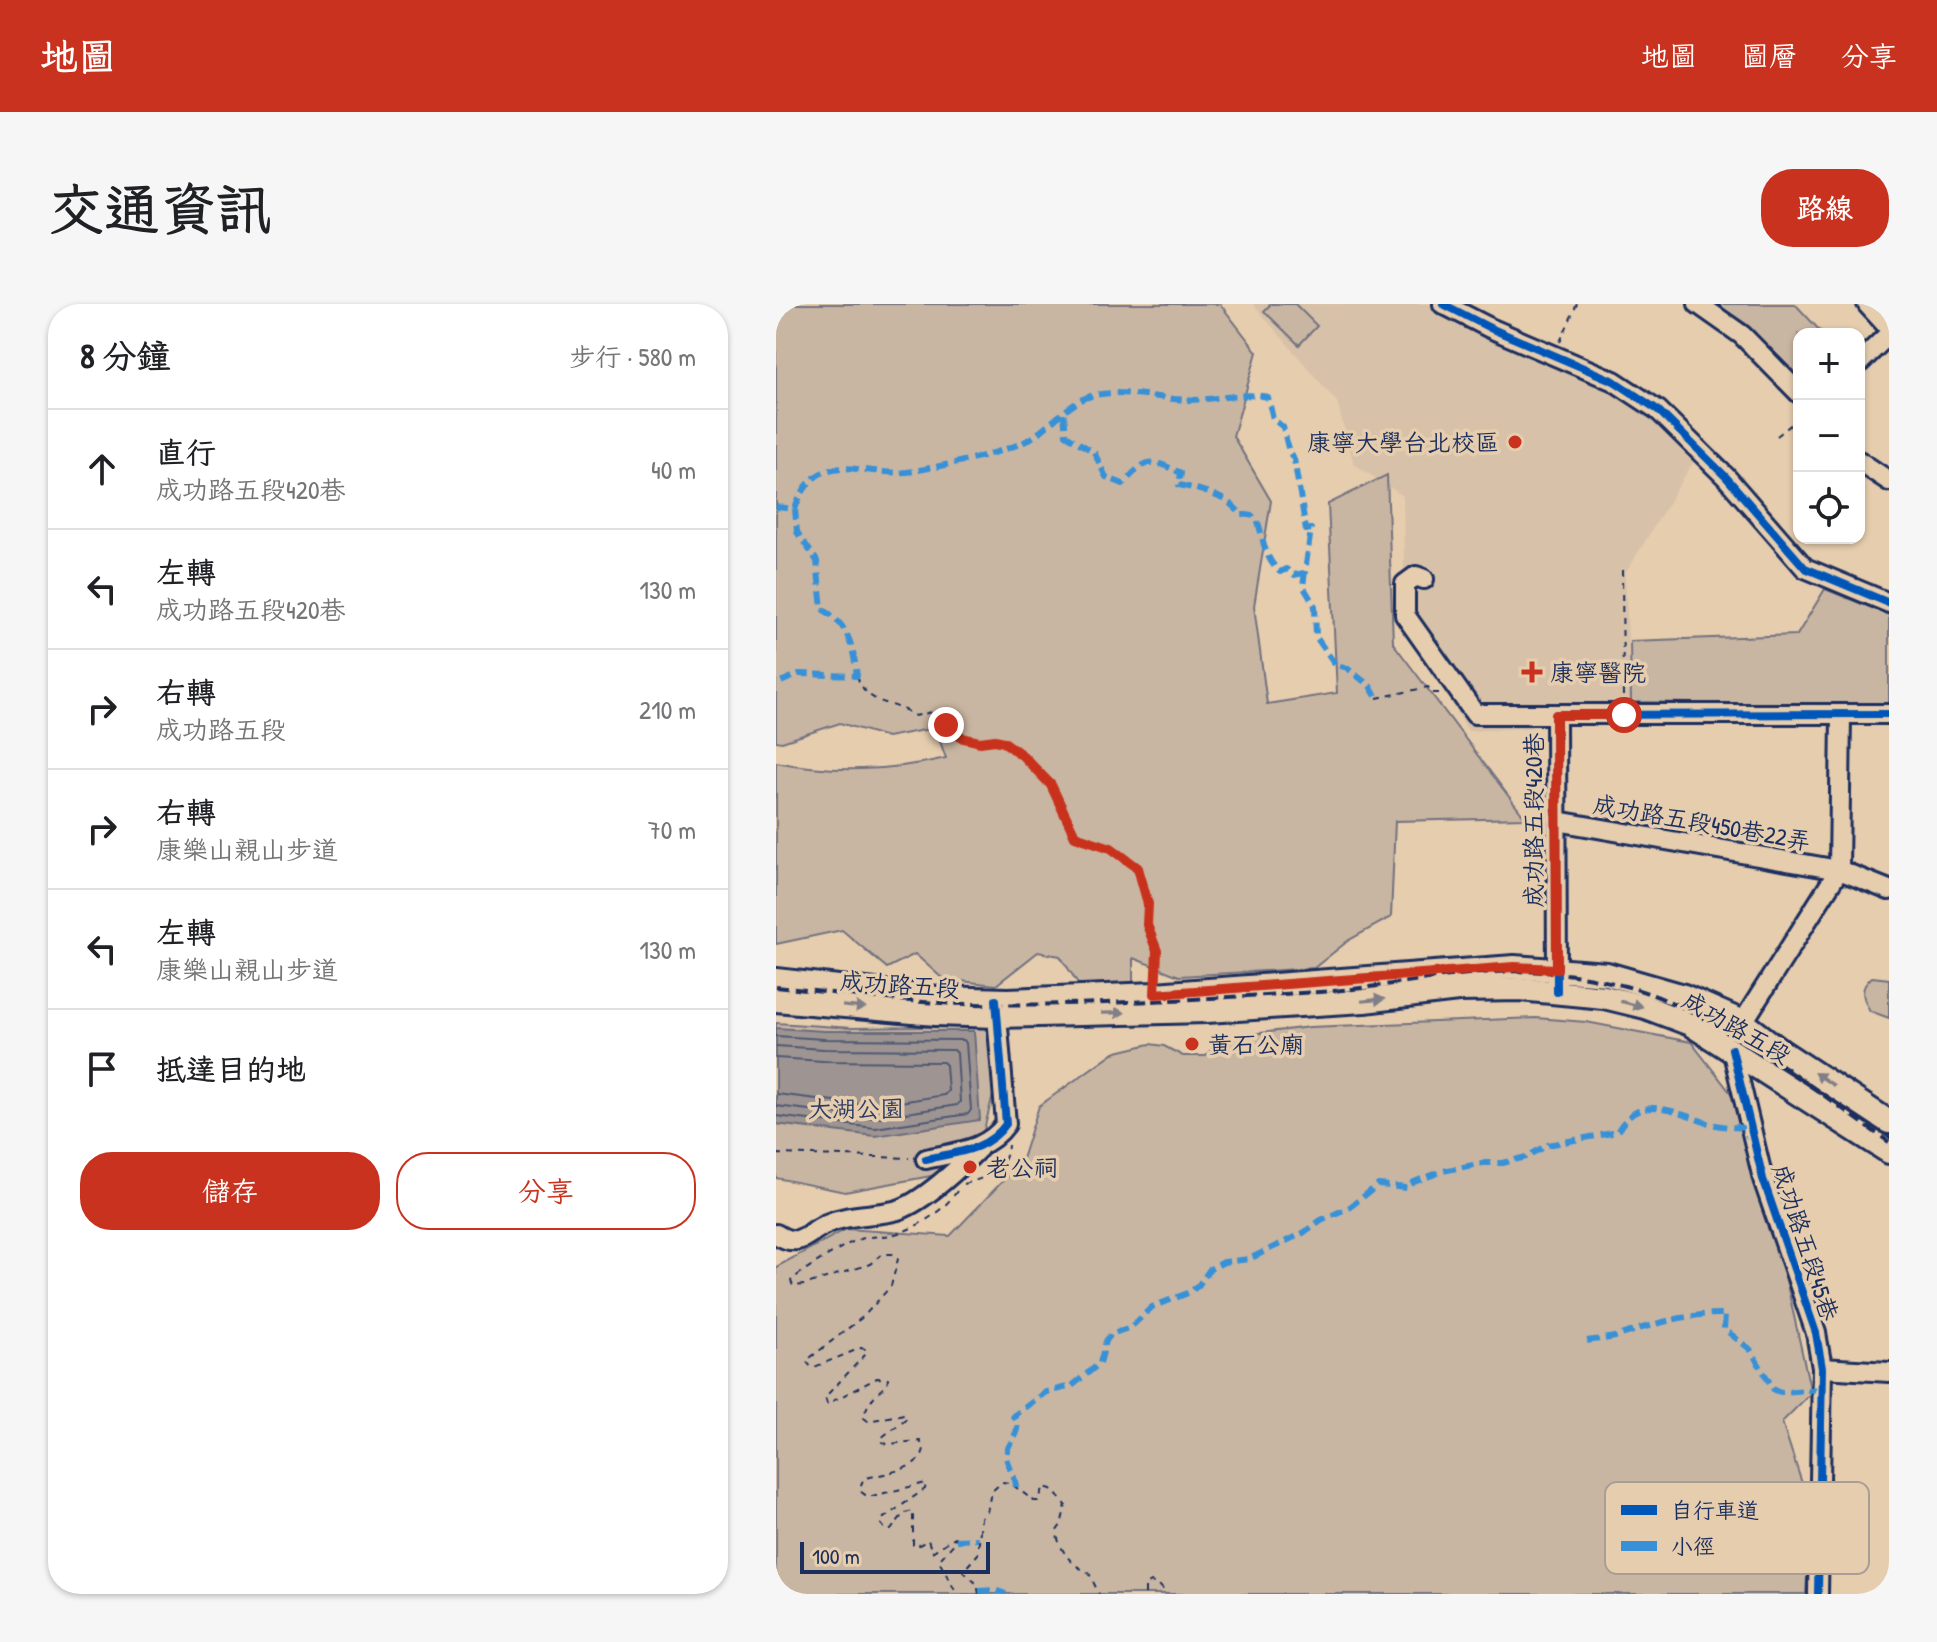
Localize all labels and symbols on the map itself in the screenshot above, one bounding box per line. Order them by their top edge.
place label: 康寧大學台北校區 [1307,426,1499,458]
marker: 康寧大學台北校區 [1506,433,1524,451]
place label: 康寧醫院 [1550,656,1646,688]
marker: 康寧醫院 [1521,661,1543,683]
route start [1606,697,1642,733]
route end [928,707,964,743]
street label: 成功路五段420巷 [1517,733,1549,907]
street label: 成功路五段450巷22弄 [1591,787,1813,857]
street label: 成功路五段 [839,964,961,1004]
street label: 成功路五段 [1677,983,1797,1071]
one-way arrow [1361,993,1386,1006]
one-way arrow [1619,998,1644,1010]
one-way arrow [842,1001,867,1014]
one-way arrow [1101,1007,1126,1020]
place label: 黃石公廟 [1208,1028,1304,1060]
marker: 黃石公廟 [1183,1035,1201,1053]
one-way arrow [1813,1071,1834,1086]
park label: 大湖公園 [808,1092,904,1124]
place label: 老公祠 [986,1151,1058,1183]
marker: 老公祠 [961,1158,979,1176]
street label: 成功路五段45巷 [1766,1159,1846,1325]
legend [1605,1482,1869,1574]
text: 自行車道 [1671,1495,1759,1525]
text: 小徑 [1671,1531,1715,1561]
scale bar [800,1538,990,1574]

